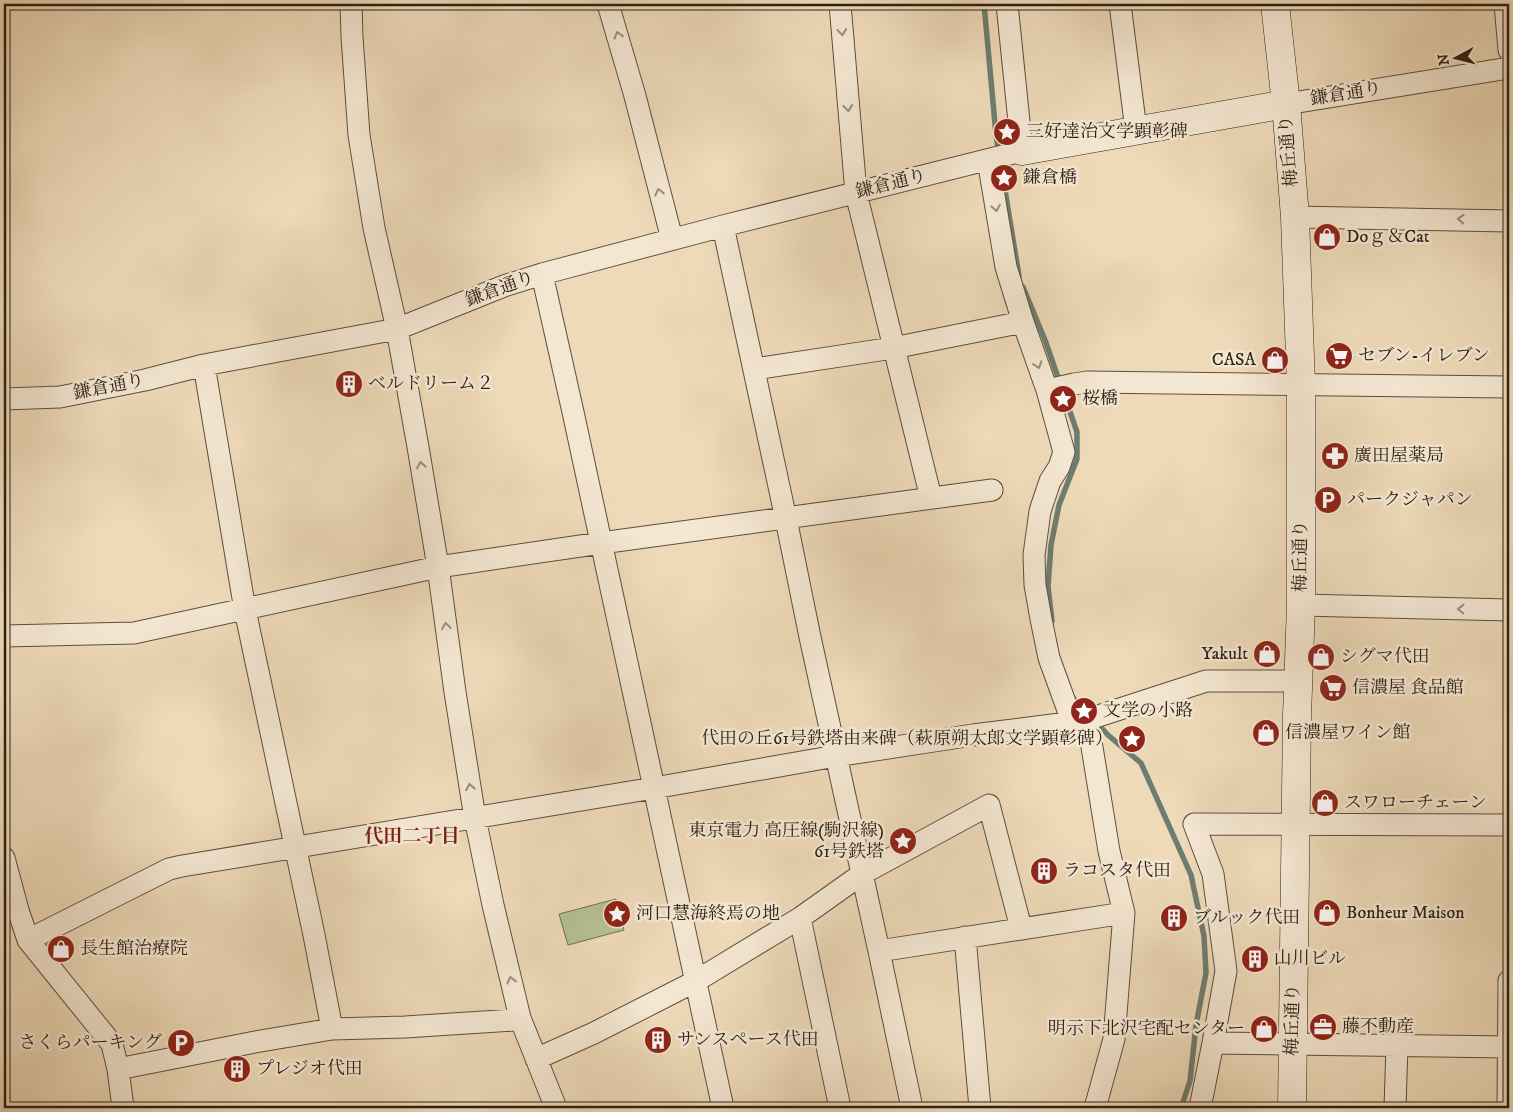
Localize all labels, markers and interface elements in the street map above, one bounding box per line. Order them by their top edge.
one-way arrow [836,28,847,36]
one-way arrow [613,31,623,39]
north arrow [1430,32,1480,82]
text: N [1434,52,1454,66]
street label: 鎌倉通り [1309,78,1383,110]
one-way arrow [843,104,854,112]
street label: 梅丘通り [1275,114,1303,188]
place icon: 三好達治文学顕彰碑 [992,117,1022,147]
place label: 三好達治文学顕彰碑 [1026,121,1188,143]
place icon: 鎌倉橋 [989,163,1019,193]
street label: 鎌倉通り [853,165,929,203]
place label: 鎌倉橋 [1023,167,1077,189]
one-way arrow [655,188,665,196]
one-way arrow [990,204,1000,212]
one-way arrow [1456,214,1464,224]
shop icon: Doｇ＆Cat [1312,222,1342,252]
place label: Doｇ＆Cat [1346,226,1430,248]
street label: 鎌倉通り [462,266,538,312]
supermarket icon: セブン-イレブン [1324,341,1354,371]
shop icon: CASA [1260,345,1290,375]
place label: セブン-イレブン [1358,345,1490,367]
place label: CASA [1212,349,1257,371]
one-way arrow [1032,360,1042,368]
street label: 鎌倉通り [72,369,146,405]
building icon: ベルドリーム２ [334,369,364,399]
place label: ベルドリーム２ [368,373,494,395]
place icon: 桜橋 [1048,384,1078,414]
place label: 桜橋 [1082,388,1118,410]
pharmacy icon: 廣田屋薬局 [1320,441,1350,471]
place label: 廣田屋薬局 [1354,445,1444,467]
one-way arrow [417,461,427,470]
parking icon: パークジャパン [1313,485,1343,515]
place label: パークジャパン [1347,489,1473,511]
street label: 梅丘通り [1290,520,1312,592]
one-way arrow [1456,604,1464,614]
one-way arrow [441,622,452,630]
shop icon: Yakult [1252,639,1282,669]
shop icon: シグマ代田 [1306,642,1336,672]
place label: Yakult [1202,643,1248,665]
place label: シグマ代田 [1340,646,1430,668]
supermarket icon: 信濃屋 食品館 [1318,673,1348,703]
place label: 信濃屋 食品館 [1352,677,1464,699]
place icon: 文学の小路 [1069,696,1099,726]
place label: 文学の小路 [1103,700,1193,722]
shop icon: 信濃屋ワイン館 [1251,718,1281,748]
place label: 信濃屋ワイン館 [1285,722,1410,744]
place icon: 代田の丘61号鉄塔由来碑（萩原朔太郎文学顕彰碑） [1117,724,1147,754]
place label: 代田の丘61号鉄塔由来碑（萩原朔太郎文学顕彰碑） [701,728,1113,750]
one-way arrow [465,782,475,791]
shop icon: スワローチェーン [1310,788,1340,818]
place label: スワローチェーン [1344,792,1487,814]
place label: 東京電力 高圧線(駒沢線) 61号鉄塔 [688,820,884,863]
district label: 代田二丁目 [364,825,460,848]
place icon: 東京電力 高圧線(駒沢線) 61号鉄塔 [888,826,918,856]
building icon: ラコスタ代田 [1029,856,1059,886]
place label: ラコスタ代田 [1063,860,1171,882]
shop icon: Bonheur Maison [1312,898,1342,928]
place icon: 河口慧海終焉の地 [602,899,632,929]
place label: Bonheur Maison [1346,902,1465,924]
place label: 河口慧海終焉の地 [636,903,780,925]
building icon: ブルック代田 [1159,903,1189,933]
place label: ブルック代田 [1193,907,1300,929]
shop icon: 長生館治療院 [46,934,76,964]
place label: 長生館治療院 [80,938,188,960]
building icon: 山川ビル [1240,944,1270,974]
place label: 山川ビル [1274,948,1346,970]
one-way arrow [506,975,517,984]
street label: 梅丘通り [1281,984,1305,1056]
office icon: 藤不動産 [1308,1012,1338,1042]
shop icon: 明示下北沢宅配センター [1249,1014,1279,1044]
place label: 藤不動産 [1342,1016,1414,1038]
place label: 明示下北沢宅配センター [1048,1018,1245,1040]
building icon: サンスペース代田 [643,1025,673,1055]
parking icon: さくらパーキング [166,1028,196,1058]
place label: サンスペース代田 [677,1029,819,1051]
place label: さくらパーキング [19,1032,162,1054]
building icon: プレジオ代田 [222,1054,252,1084]
place label: プレジオ代田 [256,1058,363,1080]

